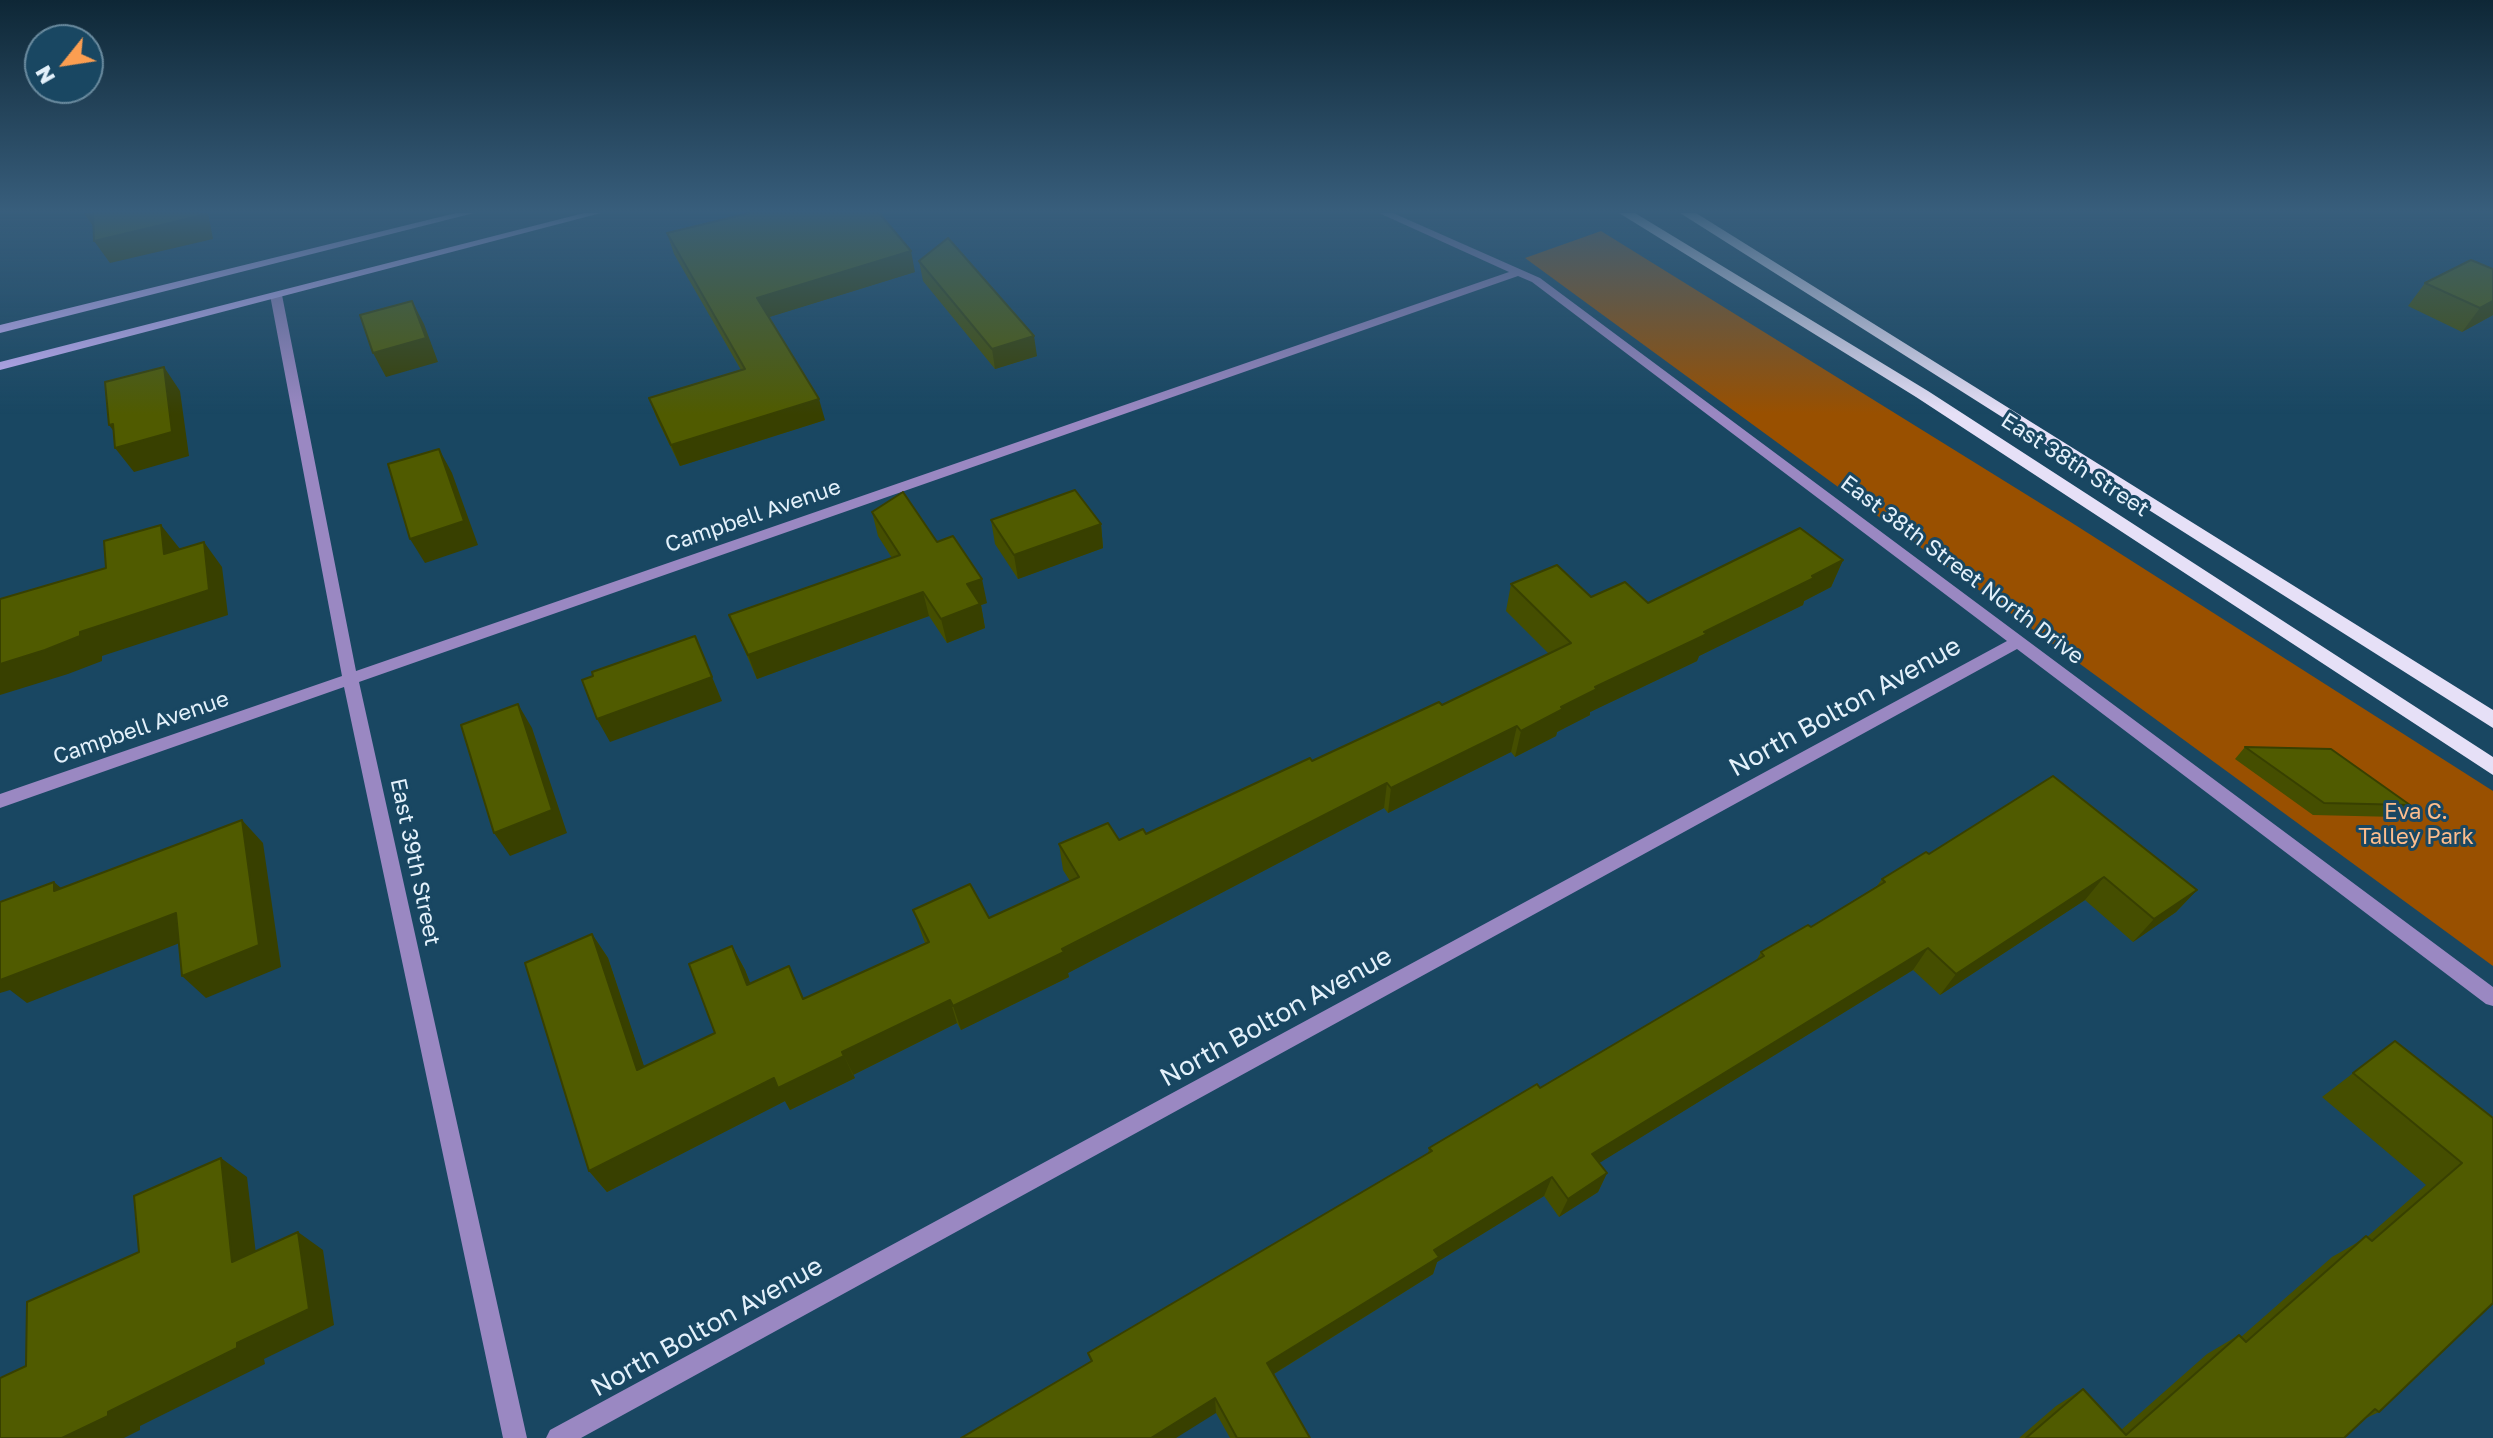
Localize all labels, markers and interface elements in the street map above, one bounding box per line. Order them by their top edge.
north arrow [24,24,104,104]
text: N [29,61,60,89]
street label: East 38th Street [1996,407,2154,523]
street label: East 38th Street North Drive [1835,470,2089,670]
street label: Campbell Avenue [662,474,844,558]
street label: North Bolton Avenue [1724,630,1966,784]
street label: Campbell Avenue [50,686,232,770]
street label: East 39th Street [384,776,446,948]
park label: Eva C. Talley Park [2358,799,2474,850]
street label: North Bolton Avenue [1155,940,1397,1094]
street label: North Bolton Avenue [586,1250,828,1404]

